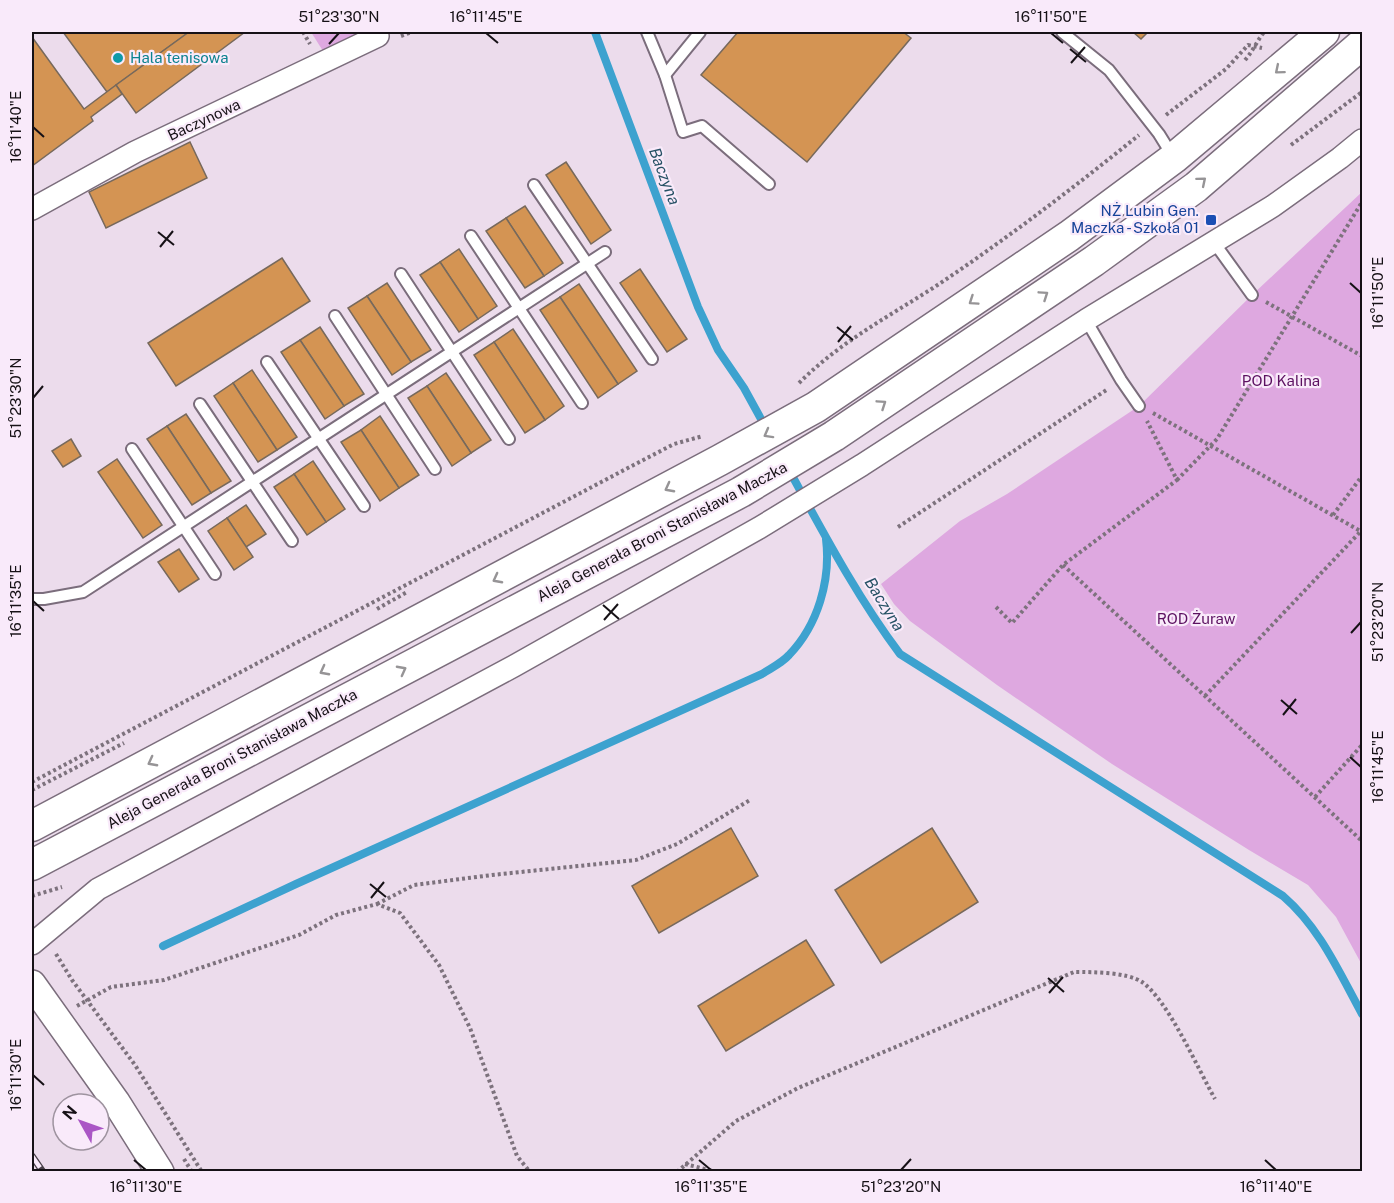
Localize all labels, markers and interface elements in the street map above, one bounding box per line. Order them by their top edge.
text: 51°23'30"N [299,8,380,25]
text: 16°11'45"E [450,8,522,25]
text: 16°11'50"E [1015,8,1087,25]
place label: Hala tenisowa [130,49,228,66]
marker: Hala tenisowa [111,51,125,65]
one-way arrow [1275,62,1286,73]
text: 16°11'40"E [7,91,24,163]
street label: Baczynowa [165,95,243,144]
water label: Baczyna [645,145,684,208]
one-way arrow [1195,177,1206,188]
place label: NŻ Lubin Gen. Maczka - Szkoła 01 [1071,201,1199,236]
marker: NŻ Lubin Gen. Maczka - Szkoła 01 [1204,213,1218,227]
text: 16°11'50"E [1369,257,1386,329]
one-way arrow [1037,291,1048,302]
one-way arrow [968,294,979,305]
text: 51°23'30"N [7,358,24,439]
park label: POD Kalina [1242,372,1320,389]
one-way arrow [876,400,887,411]
one-way arrow [764,426,774,438]
street label: Aleja Generała Broni Stanisława Maczka [534,458,790,605]
one-way arrow [664,480,675,492]
text: 16°11'35"E [7,564,24,638]
one-way arrow [492,572,503,583]
water label: Baczyna [861,574,908,635]
text: 51°23'20"N [1369,582,1386,662]
park label: ROD Żuraw [1157,609,1236,627]
one-way arrow [320,664,331,675]
one-way arrow [395,666,406,678]
street label: Aleja Generała Broni Stanisława Maczka [104,685,360,832]
text: 16°11'45"E [1369,731,1386,803]
one-way arrow [148,755,159,766]
text: 16°11'30"E [7,1039,24,1111]
north arrow [51,1092,111,1152]
text: N [59,1102,81,1124]
text: 16°11'30"E [110,1178,182,1195]
text: 16°11'35"E [674,1178,748,1195]
text: 51°23'20"N [861,1178,941,1195]
text: 16°11'40"E [1240,1178,1312,1195]

